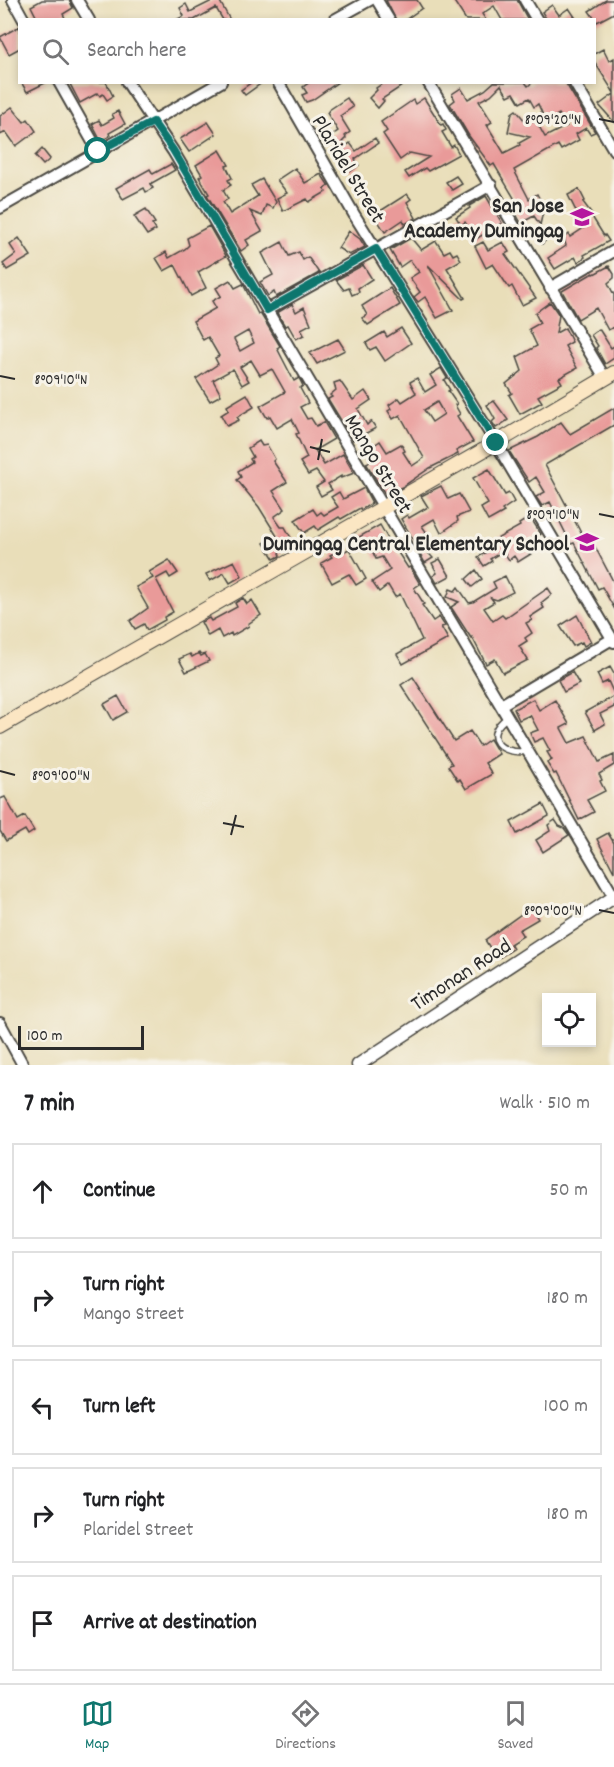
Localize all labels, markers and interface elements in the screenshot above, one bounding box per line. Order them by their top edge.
search box [18,18,596,84]
icon: search [39,35,72,68]
text: Search here [87,36,186,67]
street label: Plaridel Street [302,110,392,230]
text: 8°09'20"N [525,110,581,132]
route start [84,137,110,163]
place label: San Jose Academy Dumingag [404,192,564,248]
school or university icon: San Jose Academy Dumingag [569,204,595,230]
text: 8°09'10"N [34,370,88,392]
street label: Mango Street [335,409,419,520]
route end [482,429,508,455]
text: 8°09'10"N [526,505,580,527]
school or university icon: Dumingag Central Elementary School [574,529,600,555]
place label: Dumingag Central Elementary School [263,530,570,561]
text: 8°09'00"N [32,766,90,788]
text: 8°09'00"N [524,901,582,923]
street label: Timonan Road [405,932,518,1020]
map controls [542,993,596,1047]
button: locate [542,993,596,1047]
scale bar [18,1023,144,1050]
text: 100 m [27,1025,63,1048]
text: 7 min [24,1086,75,1123]
text: Walk · 510 m [500,1090,590,1118]
icon: ahead [26,1175,59,1208]
text: Continue [83,1176,155,1207]
text: 50 m [550,1177,588,1205]
text: Turn right [83,1270,165,1301]
icon: right [26,1283,59,1316]
text: 180 m [546,1285,588,1313]
text: Mango Street [83,1301,184,1329]
icon: left [26,1391,59,1424]
text: Turn left [83,1392,155,1423]
text: 100 m [544,1393,588,1421]
text: Turn right [83,1486,165,1517]
icon: right [26,1499,59,1532]
text: 180 m [546,1501,588,1529]
text: Plaridel Street [83,1517,193,1545]
icon: arrive [26,1607,59,1640]
text: Arrive at destination [83,1608,257,1639]
tab: Map [81,1697,114,1756]
tab: Directions [275,1697,336,1756]
tab: Saved [497,1697,533,1756]

